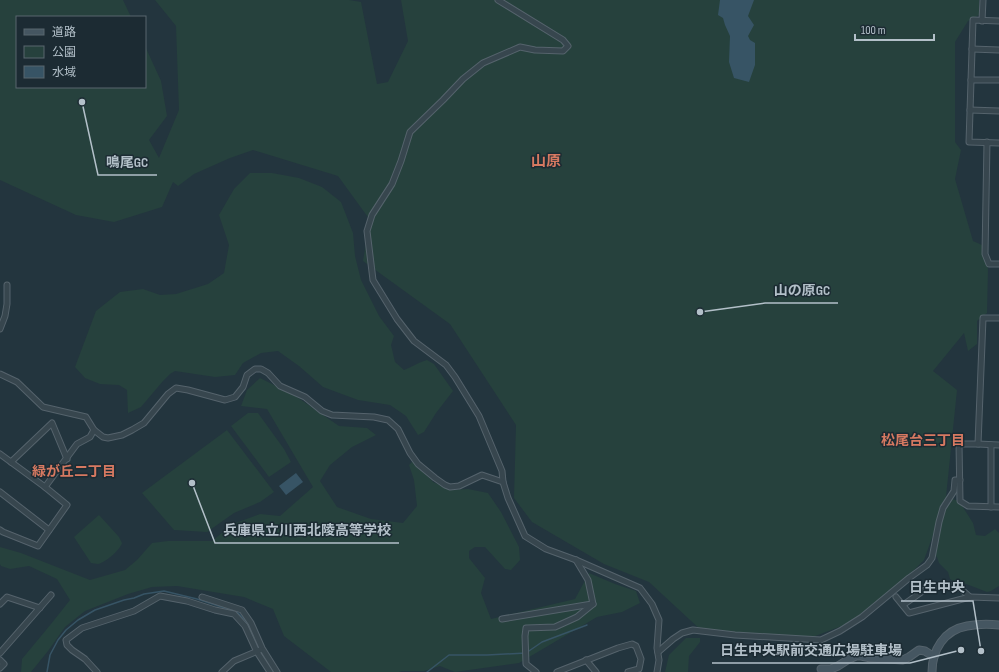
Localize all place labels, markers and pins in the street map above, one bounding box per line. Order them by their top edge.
callout: 鳴尾GC [98,149,157,175]
callout: 山の原GC [765,277,838,303]
callout: 兵庫県立川西北陵高等学校 [215,517,399,543]
callout: 日生中央 [901,575,973,601]
callout: 日生中央駅前交通広場駐車場 [712,637,910,663]

